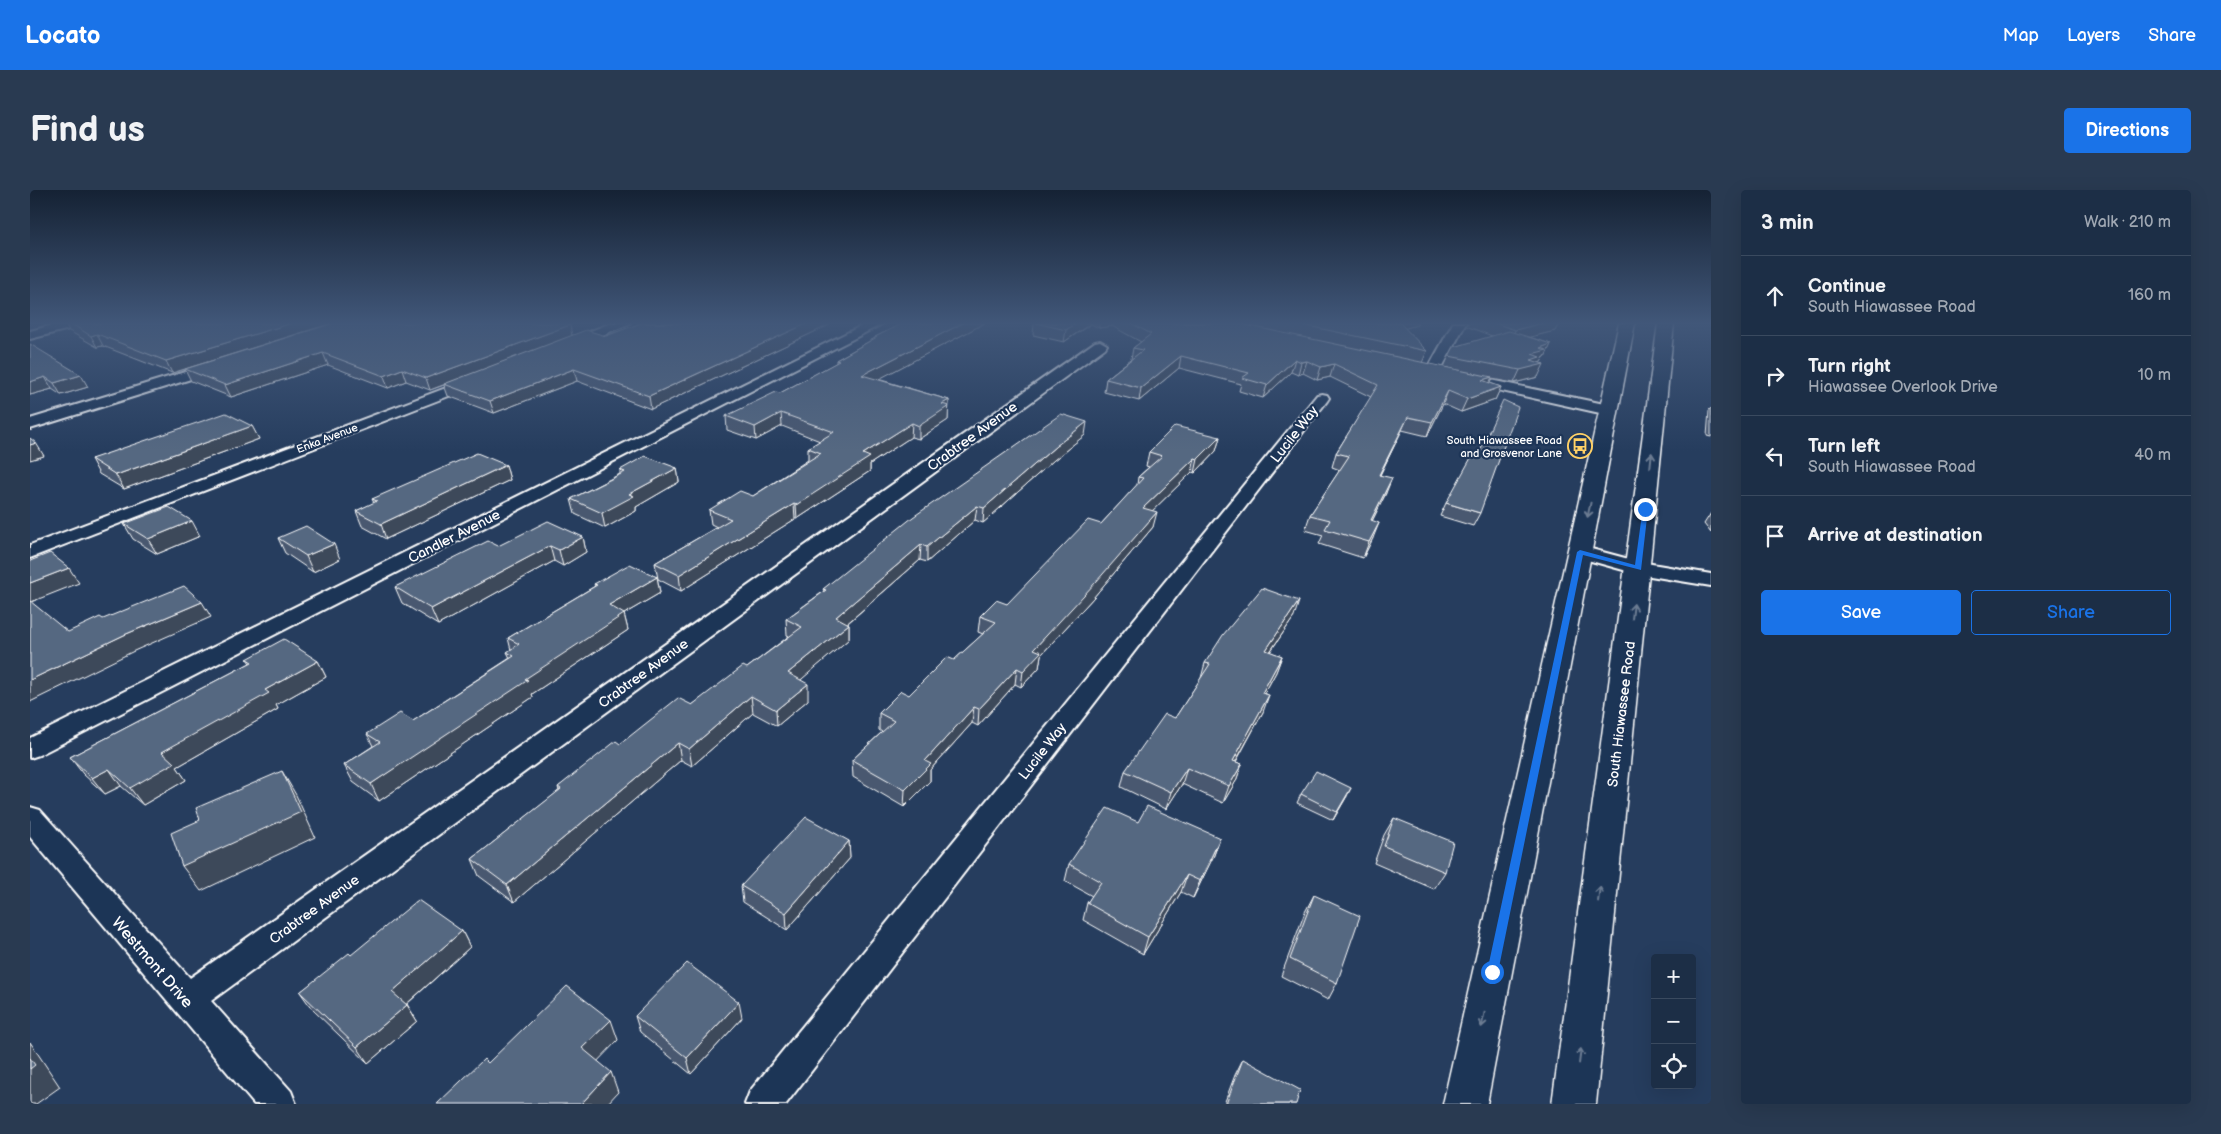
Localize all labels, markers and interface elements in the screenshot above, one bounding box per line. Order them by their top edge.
text: Locato [25,21,100,50]
text: Map [2003,25,2039,46]
text: Layers [2067,25,2120,46]
text: Share [2148,25,2196,46]
button: Directions [2064,108,2191,153]
text: Find us [30,109,145,152]
text: 3 min [1761,210,1814,235]
text: Walk · 210 m [2084,213,2171,232]
text: Continue [1808,275,1886,298]
icon: ahead [1761,282,1789,310]
text: 160 m [2128,286,2171,305]
text: South Hiawassee Road [1808,298,1976,317]
text: Turn right [1808,355,1891,378]
icon: right [1761,362,1789,390]
text: 10 m [2138,366,2171,385]
text: Hiawassee Overlook Drive [1808,378,1998,397]
street label: Crabtree Avenue [924,398,1020,475]
street label: Lucile Way [1267,402,1322,466]
street label: Enka Avenue [295,421,360,456]
bus stop icon: South Hiawassee Road and Grosvenor Lane [1567,433,1593,459]
place label: South Hiawassee Road and Grosvenor Lane [1447,434,1562,460]
text: Turn left [1808,435,1880,458]
icon: left [1761,442,1789,470]
text: 40 m [2134,446,2171,465]
one-way arrow [1646,453,1656,469]
text: South Hiawassee Road [1808,458,1976,477]
route end [1634,498,1657,521]
one-way arrow [1584,501,1593,517]
street label: Candler Avenue [405,506,503,567]
icon: arrive [1761,522,1789,550]
text: Arrive at destination [1808,524,1983,547]
button: Save [1761,590,1961,635]
button: Share [1971,590,2171,635]
one-way arrow [1628,604,1638,620]
street label: Crabtree Avenue [595,635,691,712]
street label: South Hiawassee Road [1604,640,1639,788]
street label: Lucile Way [1015,719,1070,783]
street label: Crabtree Avenue [266,871,362,948]
one-way arrow [1594,887,1604,903]
street label: Westmont Drive [107,914,197,1013]
map controls [1651,954,1696,1089]
button: + [1651,954,1696,999]
route start [1481,961,1504,984]
button: − [1651,999,1696,1044]
one-way arrow [1477,1011,1487,1027]
button: locate [1651,1044,1696,1089]
one-way arrow [1575,1048,1585,1064]

